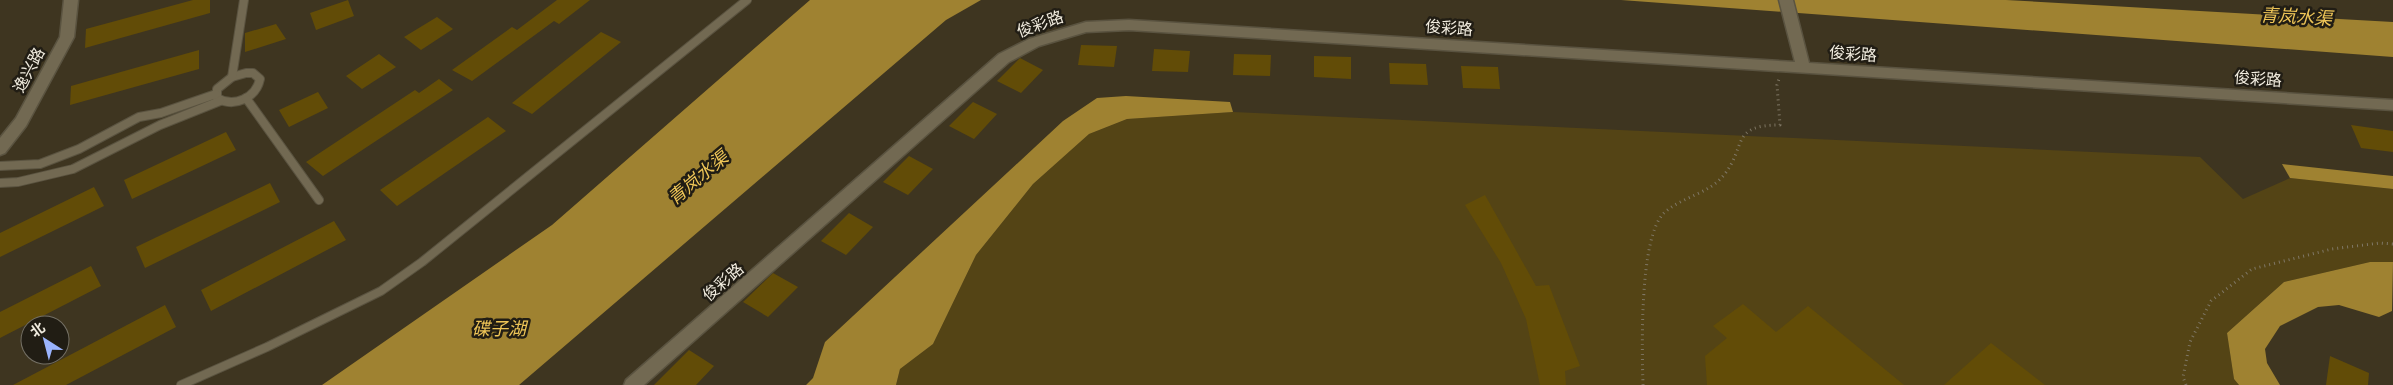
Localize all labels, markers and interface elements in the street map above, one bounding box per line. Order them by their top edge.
water label: 青岚水渠 [2259,4,2336,30]
street label: 俊彩路 [1014,7,1066,41]
street label: 俊彩路 [1424,17,1474,39]
street label: 俊彩路 [1828,43,1878,65]
street label: 逸兴路 [9,44,49,96]
street label: 俊彩路 [2233,68,2283,90]
water label: 青岚水渠 [663,145,735,210]
street label: 俊彩路 [699,259,747,305]
north arrow [20,315,70,365]
water label: 碟子湖 [472,318,529,340]
text: 北 [27,319,48,341]

